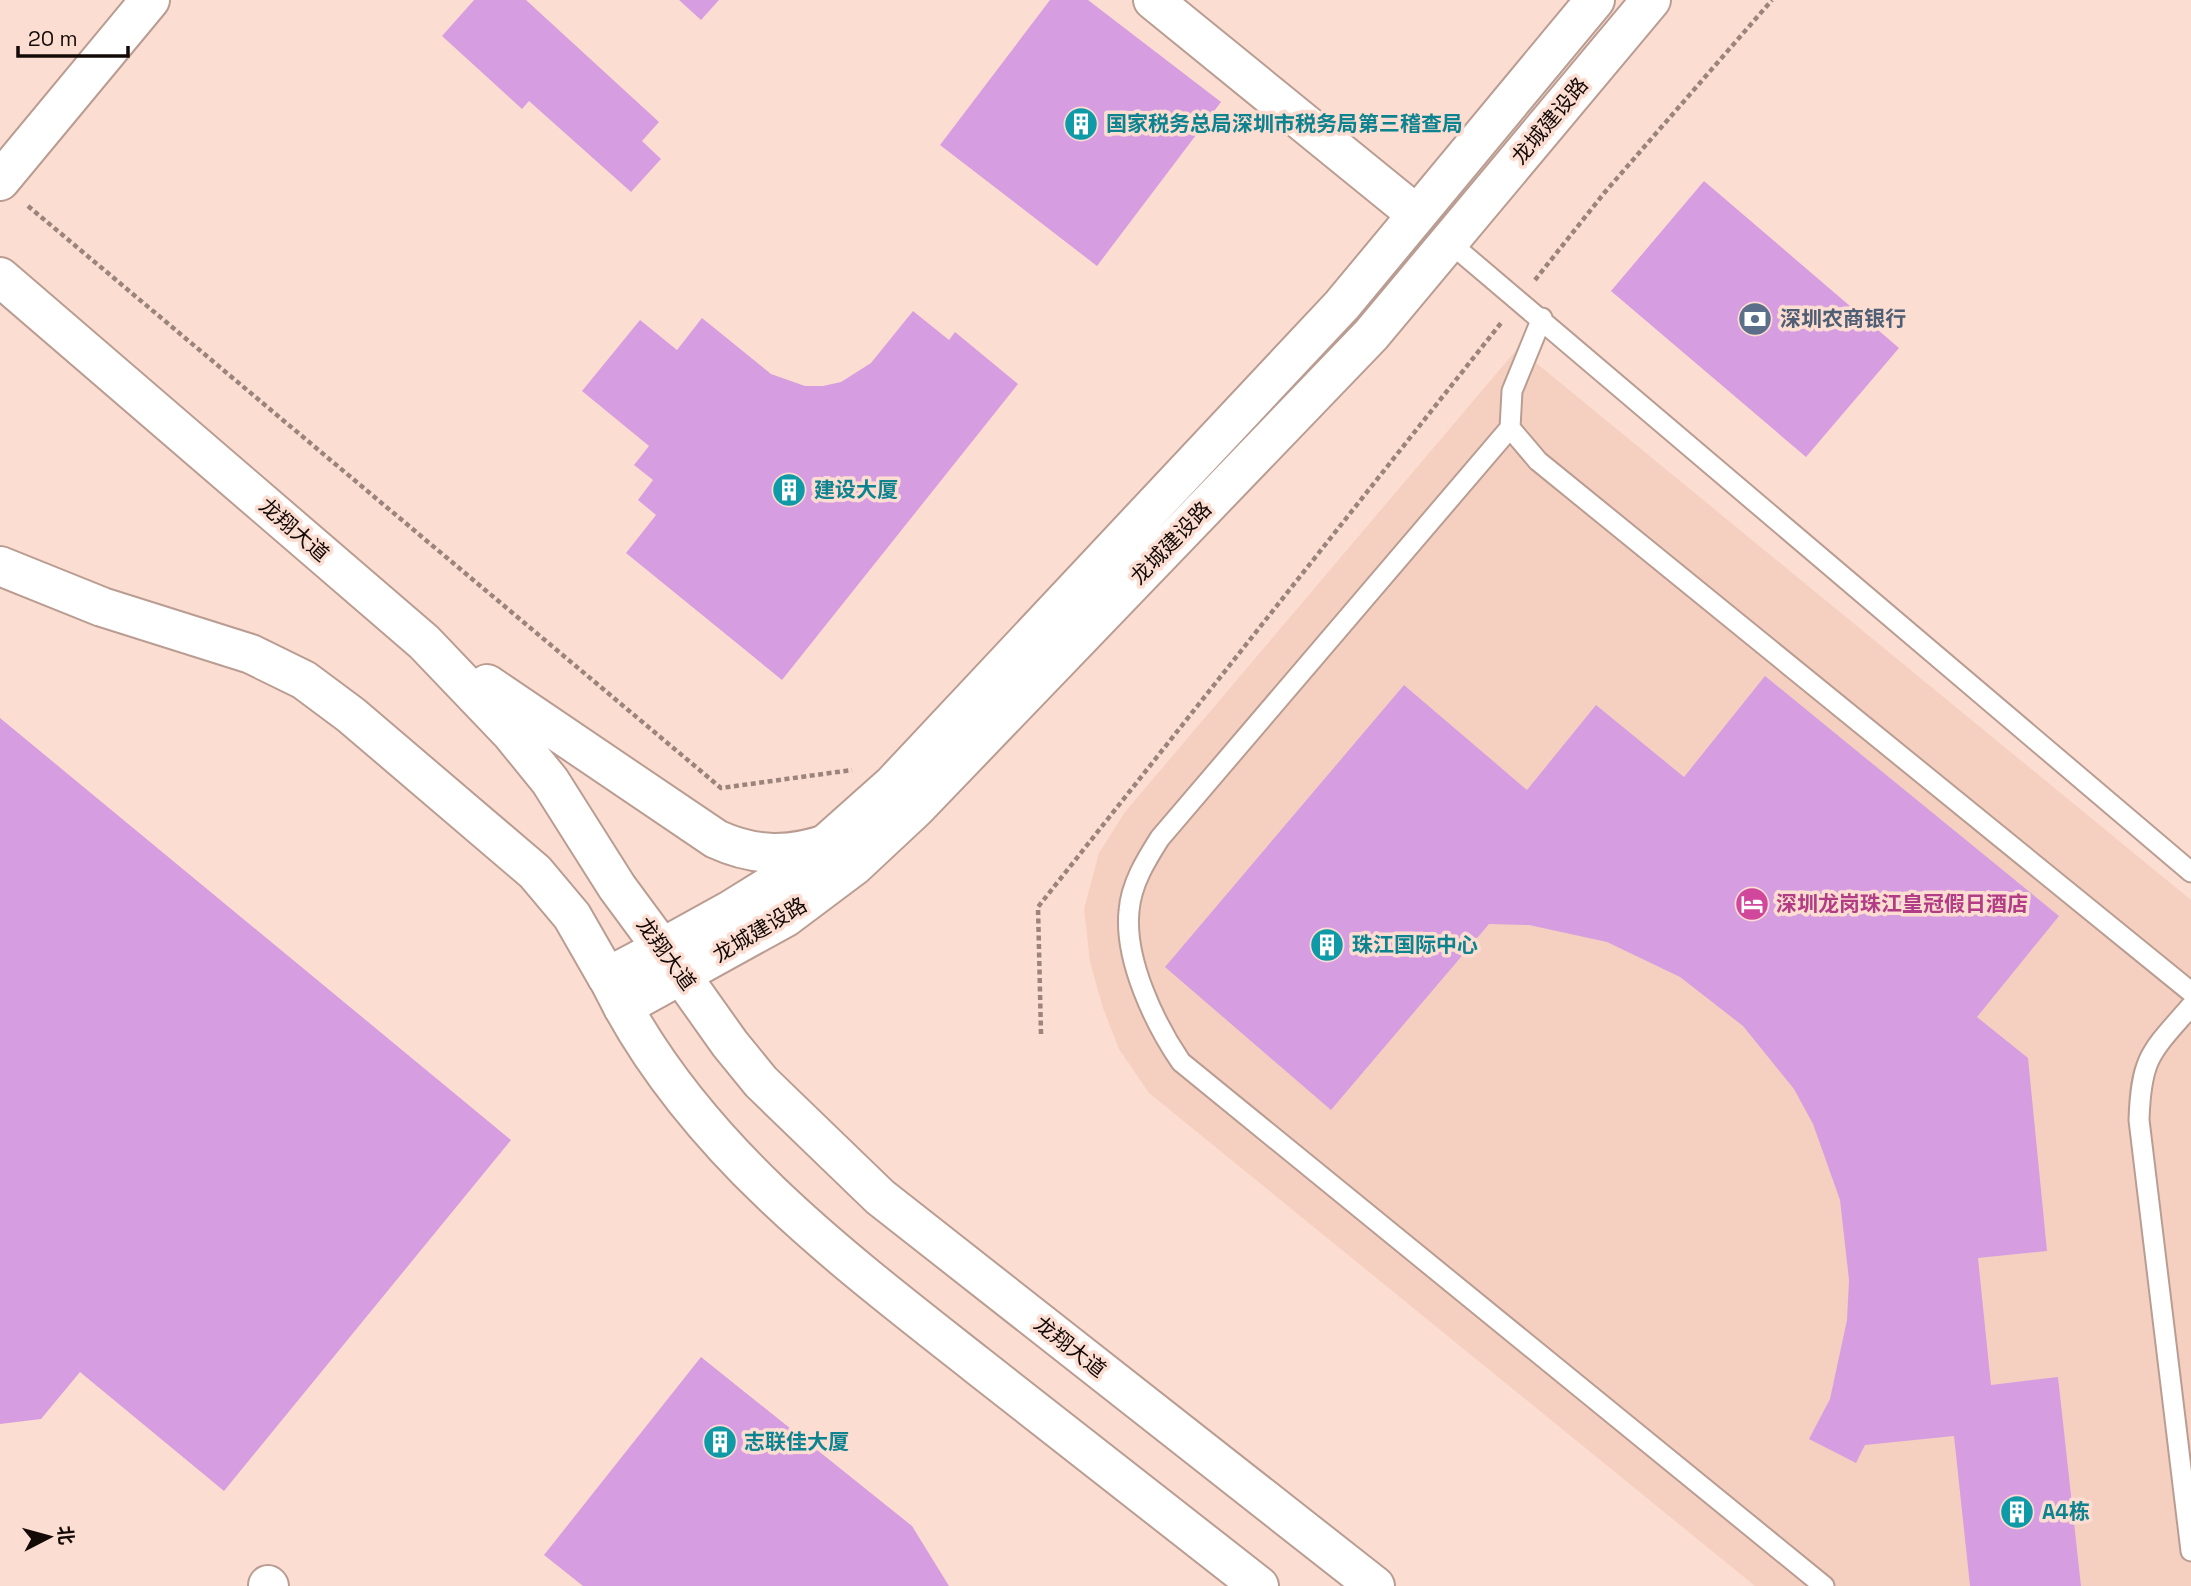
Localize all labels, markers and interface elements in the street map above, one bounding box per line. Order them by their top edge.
scale bar [18,14,128,58]
text: 20 m [28,25,78,52]
street label: 龙城建设路 [1506,72,1594,170]
building icon: 国家税务总局深圳市税务局第三稽查局 [1062,105,1100,143]
place label: 国家税务总局深圳市税务局第三稽查局 [1106,110,1463,137]
bank icon: 深圳农商银行 [1736,300,1774,338]
place label: 深圳农商银行 [1780,305,1906,332]
building icon: 建设大厦 [770,471,808,509]
place label: 建设大厦 [814,476,898,503]
street label: 龙翔大道 [254,492,335,567]
street label: 龙城建设路 [1124,496,1217,590]
hotel icon: 深圳龙岗珠江皇冠假日酒店 [1733,885,1771,923]
place label: 深圳龙岗珠江皇冠假日酒店 [1776,890,2028,917]
street label: 龙城建设路 [708,891,812,968]
street label: 龙翔大道 [631,912,702,996]
building icon: 珠江国际中心 [1308,926,1346,964]
place label: 珠江国际中心 [1352,931,1478,958]
street label: 龙翔大道 [1029,1310,1112,1383]
building icon: 志联佳大厦 [701,1423,739,1461]
place label: 志联佳大厦 [744,1428,849,1455]
building icon: A4栋 [1998,1493,2036,1531]
place label: A4栋 [2042,1498,2090,1525]
north arrow [14,1502,84,1572]
text: 北 [52,1525,79,1546]

